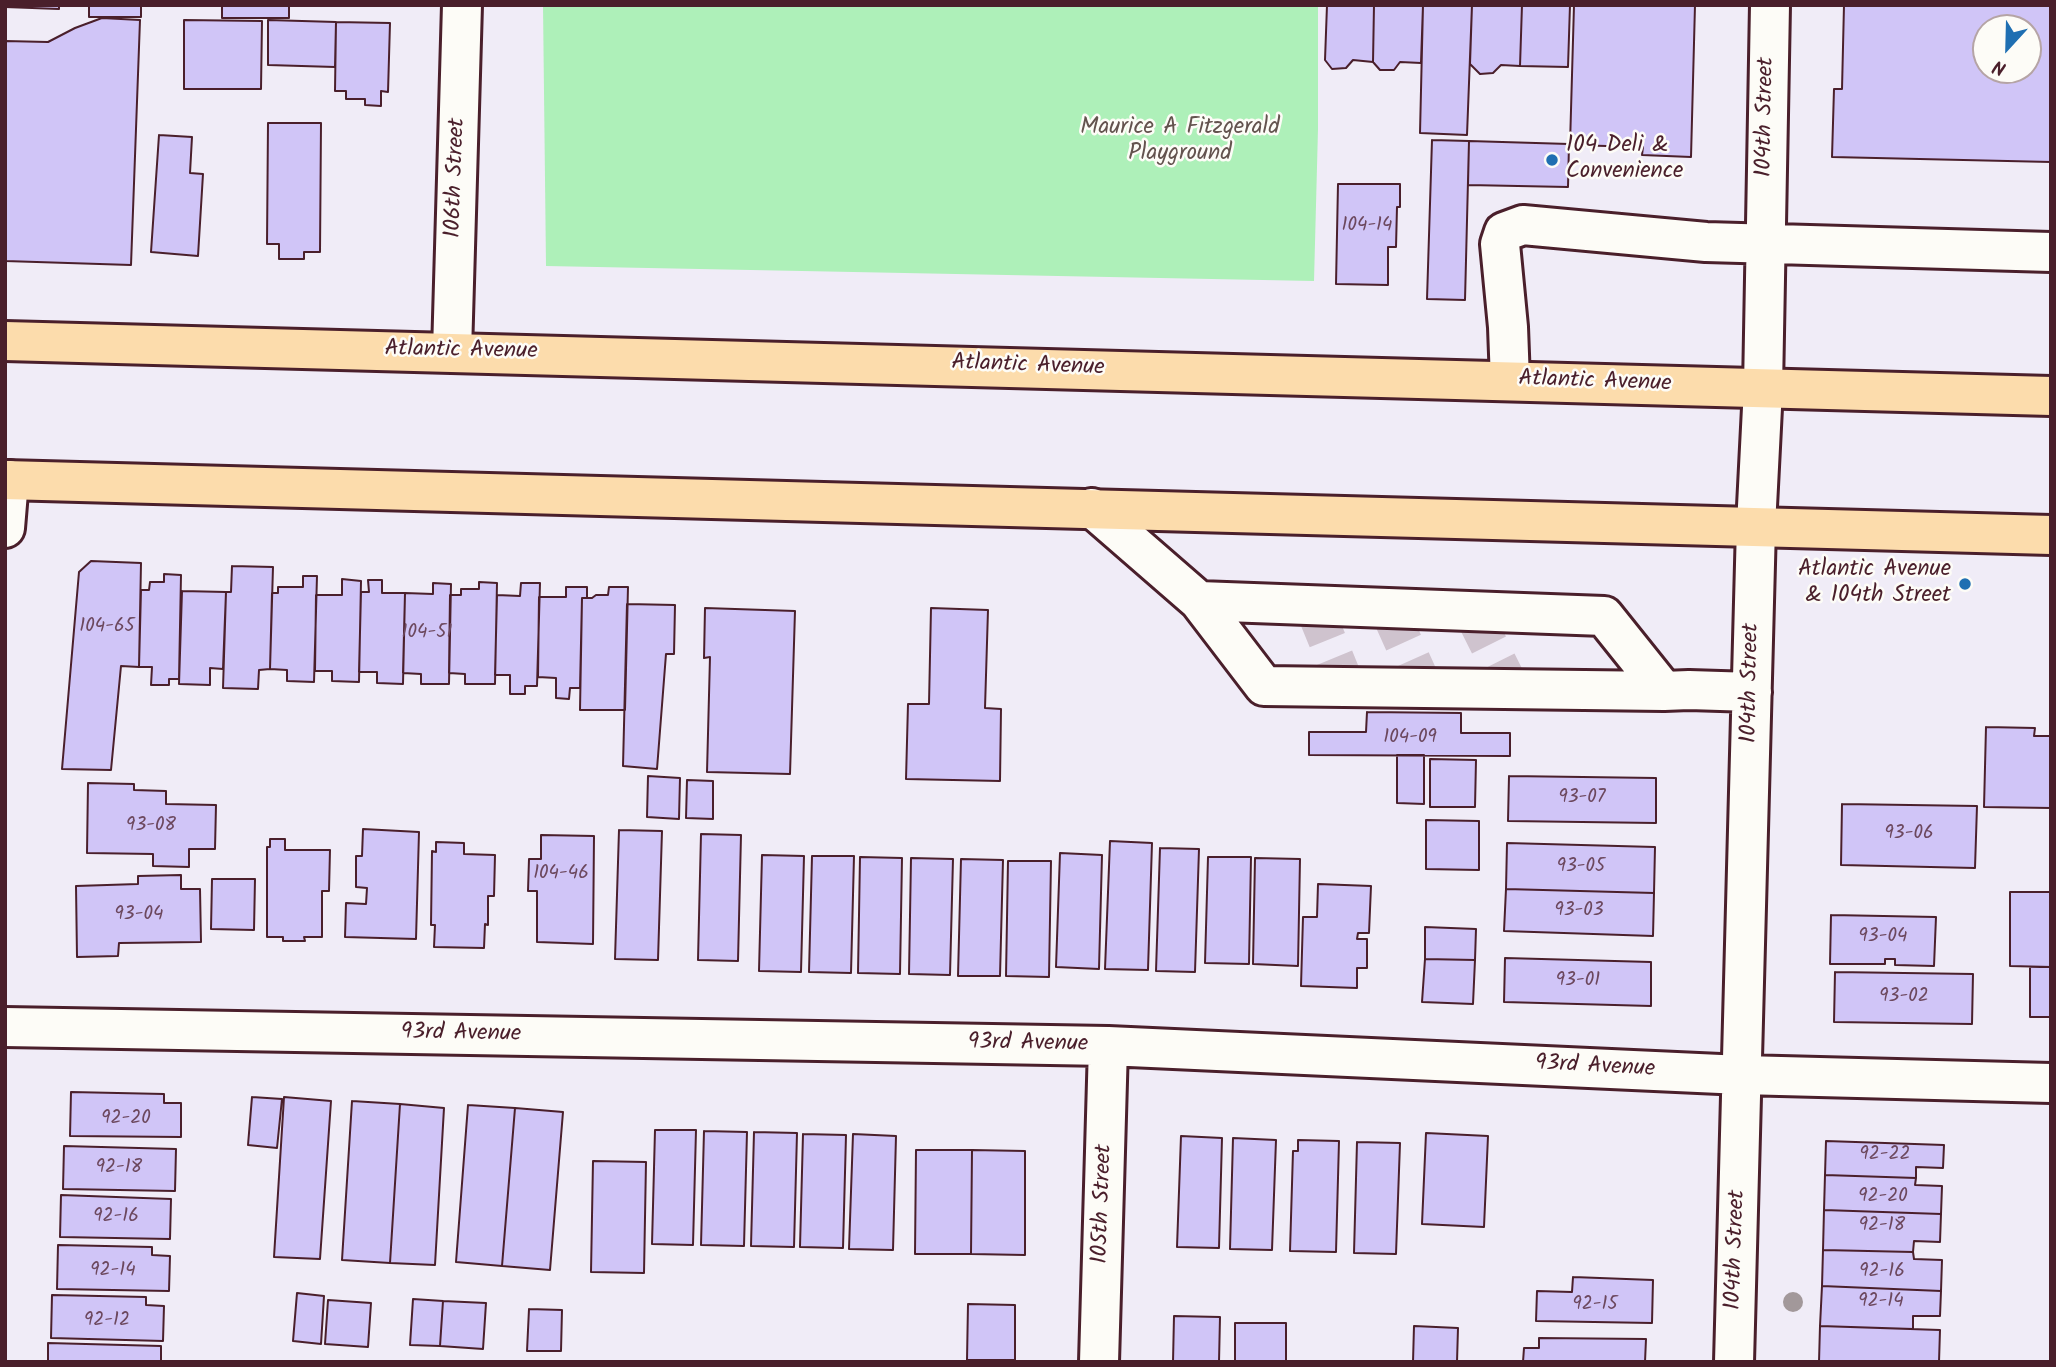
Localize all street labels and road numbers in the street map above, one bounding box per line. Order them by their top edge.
street label: 104th Street [1752,57,1782,177]
street label: 106th Street [441,117,473,239]
street label: Atlantic Avenue [384,337,538,367]
street label: Atlantic Avenue [951,351,1105,383]
street label: Atlantic Avenue [1518,367,1672,399]
street label: 104th Street [1737,623,1767,743]
street label: 93rd Avenue [401,1020,521,1050]
street label: 93rd Avenue [968,1030,1088,1060]
street label: 93rd Avenue [1534,1051,1656,1085]
street label: 105th Street [1088,1144,1120,1264]
street label: 104th Street [1721,1189,1753,1311]

